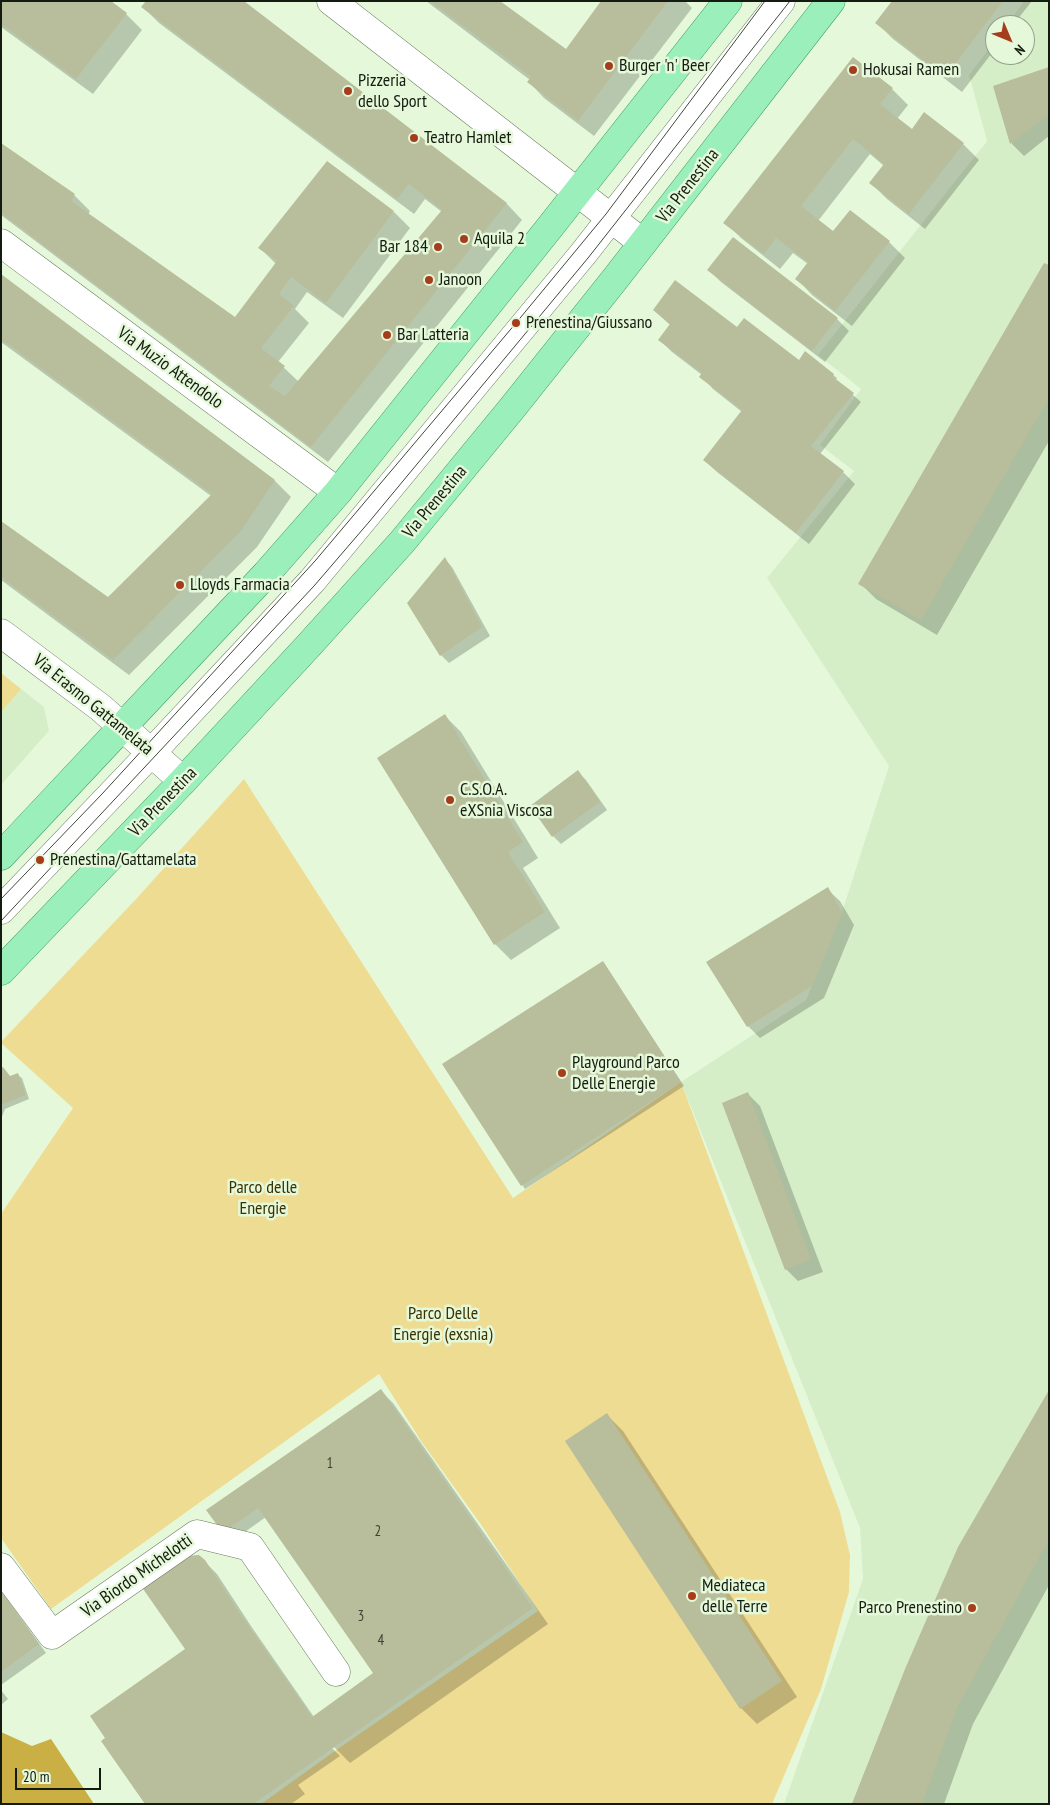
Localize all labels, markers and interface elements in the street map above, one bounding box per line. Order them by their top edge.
north arrow [985,15,1035,65]
text: N [1011,41,1029,59]
place label: Burger 'n' Beer [619,55,710,77]
place label: Hokusai Ramen [863,59,959,81]
marker: Burger 'n' Beer [603,60,615,72]
marker: Hokusai Ramen [847,64,859,76]
place label: Pizzeria dello Sport [358,70,427,112]
marker: Pizzeria dello Sport [342,85,354,97]
place label: Teatro Hamlet [424,127,511,149]
marker: Teatro Hamlet [408,132,420,144]
street label: Via Prenestina [652,144,724,228]
place label: Aquila 2 [474,228,525,250]
marker: Aquila 2 [458,233,470,245]
place label: Bar 184 [379,236,428,258]
marker: Bar 184 [432,241,444,253]
place label: Janoon [439,269,482,291]
marker: Janoon [423,274,435,286]
place label: Prenestina/Giussano [526,312,652,334]
marker: Prenestina/Giussano [510,317,522,329]
street label: Via Muzio Attendolo [113,322,227,414]
place label: Bar Latteria [397,324,469,346]
marker: Bar Latteria [381,329,393,341]
street label: Via Prenestina [398,461,472,543]
place label: Lloyds Farmacia [190,574,290,596]
marker: Lloyds Farmacia [174,579,186,591]
street label: Via Erasmo Gattamelata [29,650,157,760]
street label: Via Prenestina [124,763,202,841]
place label: C.S.O.A. eXSnia Viscosa [460,779,552,822]
marker: C.S.O.A. eXSnia Viscosa [444,794,456,806]
place label: Prenestina/Gattamelata [50,849,197,871]
marker: Prenestina/Gattamelata [34,854,46,866]
place label: Playground Parco Delle Energie [572,1052,680,1094]
marker: Playground Parco Delle Energie [556,1067,568,1079]
park label: Parco delle Energie [229,1177,297,1220]
park label: Parco Delle Energie (exsnia) [394,1303,492,1346]
house number: 1 [327,1455,333,1473]
house number: 2 [375,1523,381,1541]
street label: Via Biordo Michelotti [77,1530,197,1622]
place label: Mediateca delle Terre [702,1575,768,1618]
marker: Mediateca delle Terre [686,1590,698,1602]
place label: Parco Prenestino [859,1597,962,1619]
marker: Parco Prenestino [966,1602,978,1614]
house number: 3 [358,1608,364,1626]
house number: 4 [378,1632,384,1650]
scale bar [18,1758,104,1790]
text: 20 m [23,1767,49,1786]

